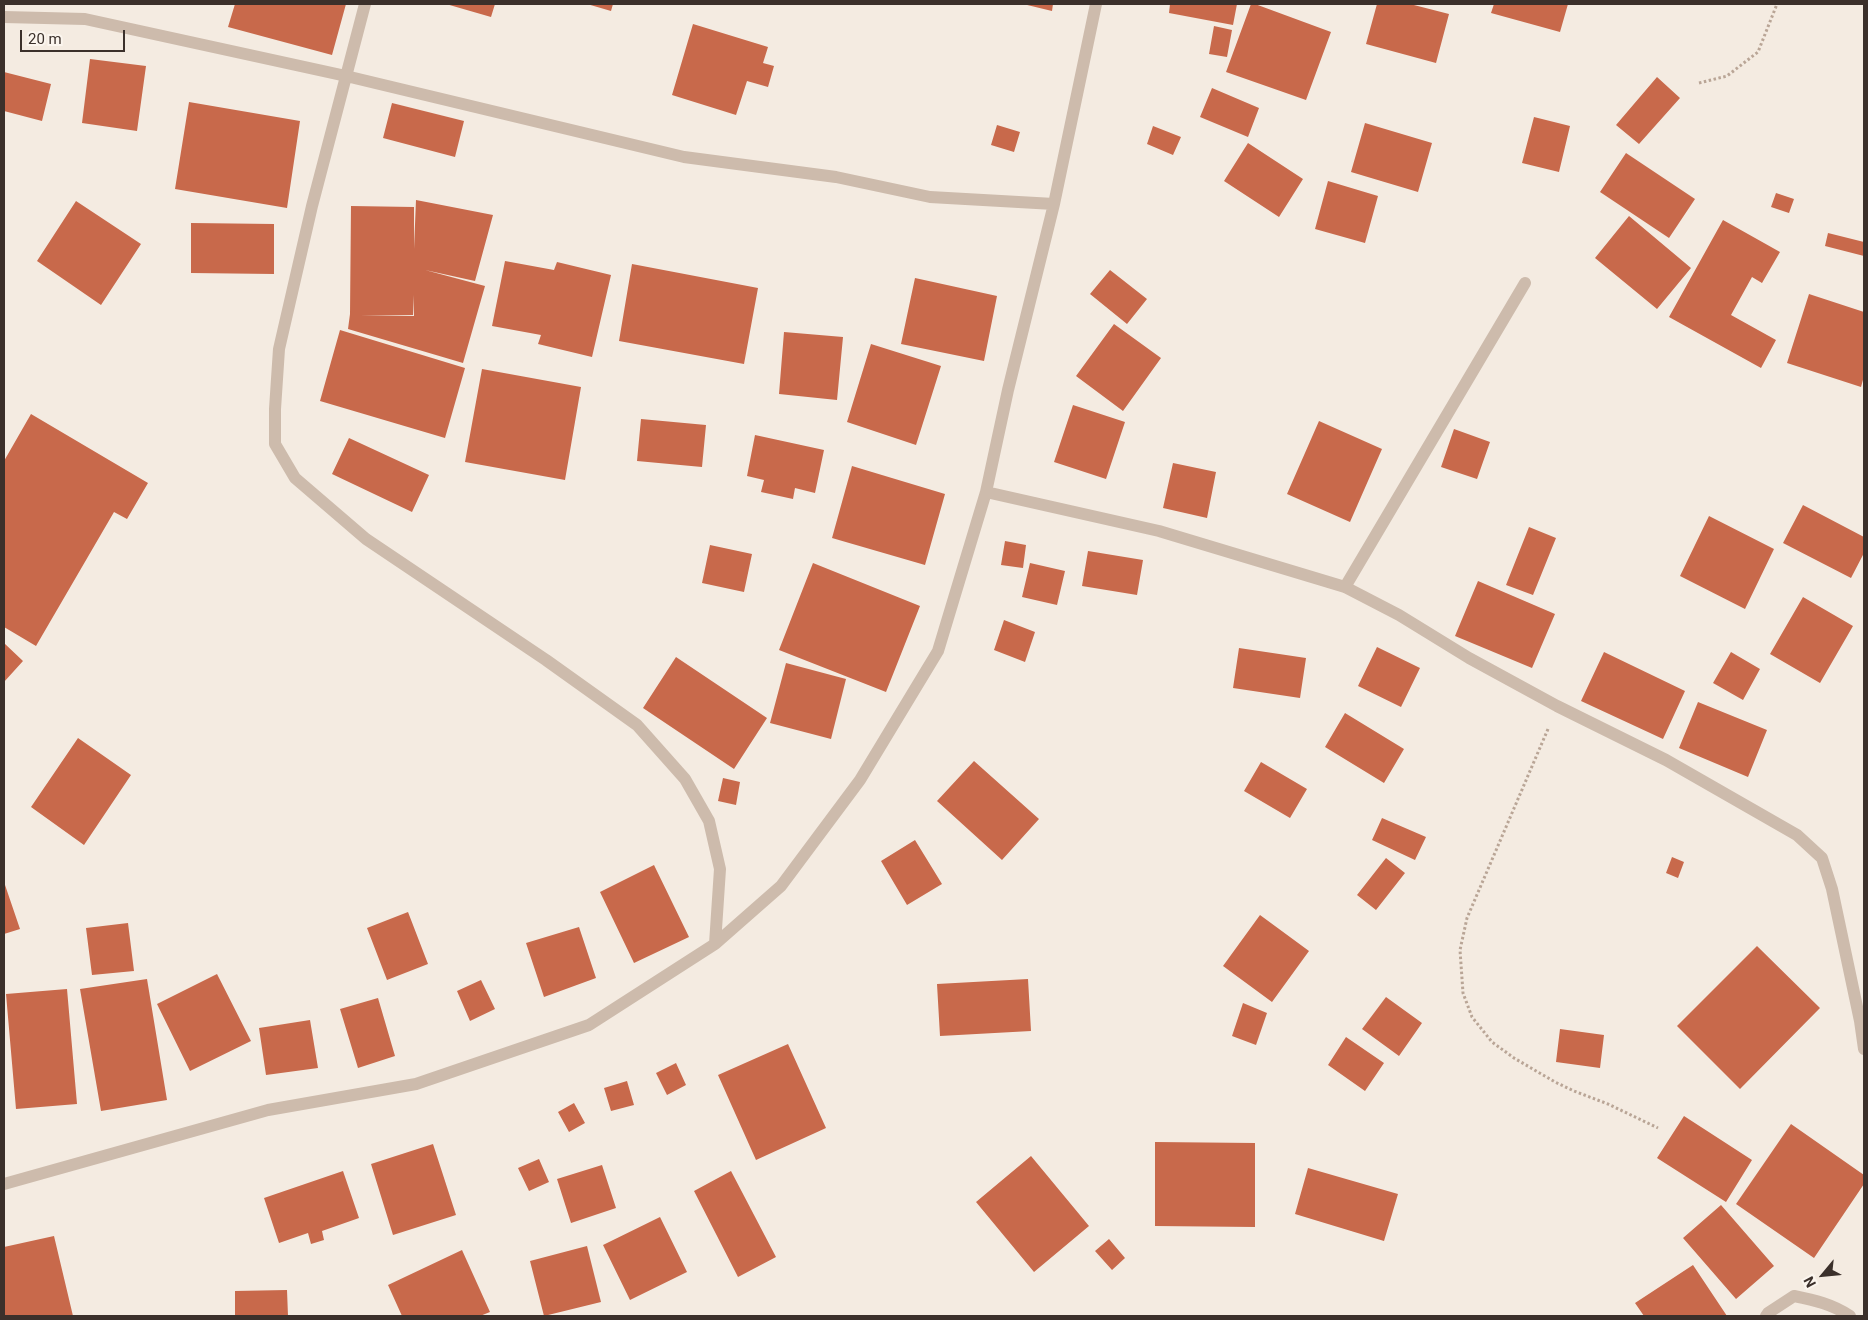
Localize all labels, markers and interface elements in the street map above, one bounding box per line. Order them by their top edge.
scale bar [22,20,128,52]
text: 20 m [28,30,62,48]
north arrow [1798,1250,1848,1300]
text: N [1800,1274,1819,1290]

